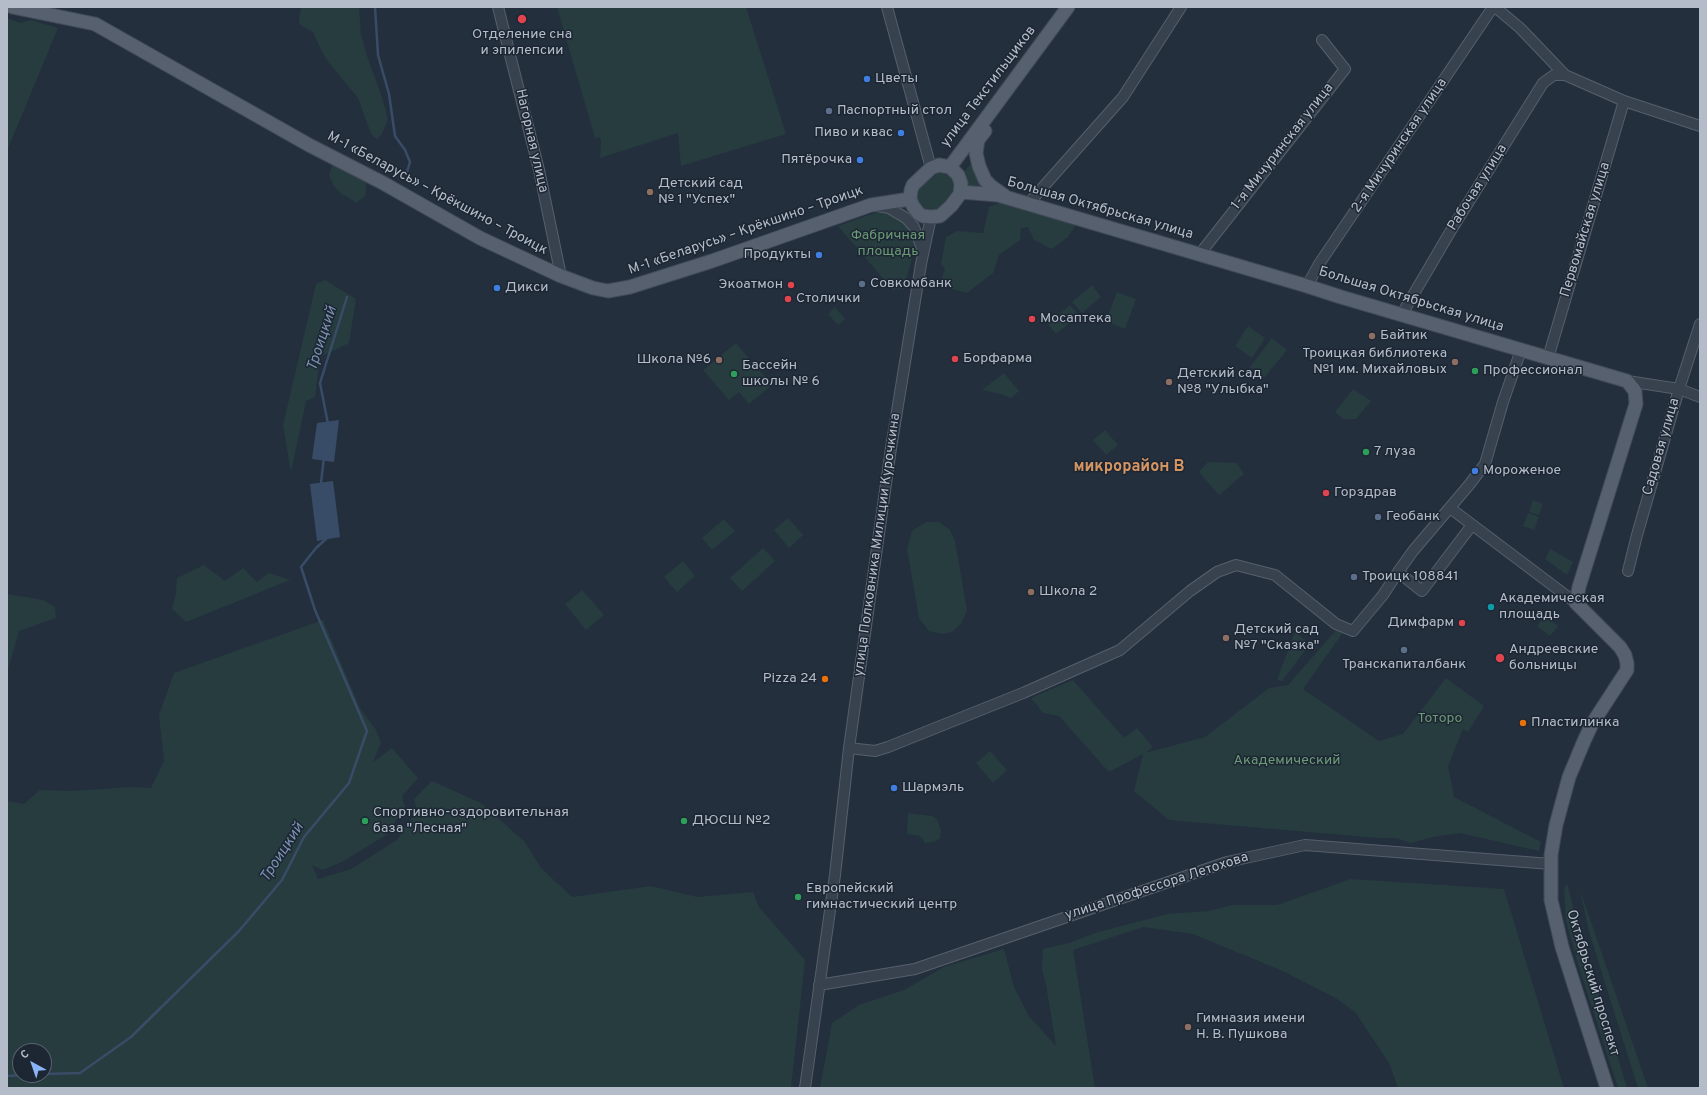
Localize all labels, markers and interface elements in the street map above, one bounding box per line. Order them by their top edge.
marker: Отделение сна и эпилепсии [516,13,528,25]
street label: улица Текстильщиков [938,23,1040,151]
place label: Отделение сна и эпилепсии [472,27,572,60]
place label: Цветы [875,71,918,87]
marker: Цветы [862,74,872,84]
street label: 2-я Мичуринская улица [1349,76,1451,216]
street label: 1-я Мичуринская улица [1228,80,1338,214]
street label: Нагорная улица [511,87,551,195]
place label: Паспортный стол [837,103,952,119]
marker: Паспортный стол [824,106,834,116]
place label: Пиво и квас [814,125,893,141]
marker: Пиво и квас [896,128,906,138]
street label: М-1 «Беларусь» – Крёкшино – Троицк [324,129,550,259]
street label: Рабочая улица [1445,142,1511,234]
place label: Пятёрочка [781,152,852,168]
marker: Пятёрочка [855,155,865,165]
street label: Первомайская улица [1557,161,1615,299]
street label: Большая Октябрьская улица [1005,174,1195,244]
place label: Детский сад № 1 "Успех" [658,176,743,208]
street label: М-1 «Беларусь» – Крёкшино – Троицк [626,183,866,279]
marker: Детский сад № 1 "Успех" [645,187,655,197]
park label: Фабричная площадь [851,228,925,260]
place label: Продукты [744,247,811,263]
marker: Продукты [814,250,824,260]
street label: Большая Октябрьская улица [1316,264,1506,336]
place label: Совкомбанк [870,276,952,292]
place label: Экоатмон [719,277,783,293]
marker: Совкомбанк [857,279,867,289]
place label: Дикси [505,280,548,296]
marker: Экоатмон [786,280,796,290]
marker: Дикси [492,283,502,293]
place label: Столички [796,291,860,307]
marker: Столички [783,294,793,304]
water label: Троицкий [304,304,342,374]
place label: Мосаптека [1040,311,1111,327]
marker: Мосаптека [1027,314,1037,324]
place label: Байтик [1380,328,1428,344]
marker: Байтик [1367,331,1377,341]
place label: Троицкая библиотека №1 им. Михайловых [1302,346,1447,378]
place label: Борфарма [963,351,1032,367]
place label: Школа №6 [637,352,711,368]
marker: Борфарма [950,354,960,364]
marker: Школа №6 [714,355,724,365]
marker: Троицкая библиотека №1 им. Михайловых [1450,357,1460,367]
place label: Бассейн школы № 6 [742,358,820,390]
place label: Профессионал [1483,363,1583,379]
place label: Детский сад №8 "Улыбка" [1177,366,1269,398]
marker: Профессионал [1470,366,1480,376]
marker: Бассейн школы № 6 [729,369,739,379]
marker: Детский сад №8 "Улыбка" [1164,377,1174,387]
street label: Садовая улица [1640,396,1684,498]
street label: улица Полковника Милиции Курочкина [851,412,905,678]
place label: 7 луза [1374,444,1416,460]
marker: 7 луза [1361,447,1371,457]
district label: микрорайон В [1073,458,1185,478]
place label: Мороженое [1483,463,1561,479]
marker: Мороженое [1470,466,1480,476]
place label: Горздрав [1334,485,1397,501]
marker: Горздрав [1321,488,1331,498]
place label: Геобанк [1386,509,1440,525]
marker: Геобанк [1373,512,1383,522]
place label: Троицк 108841 [1362,569,1458,585]
marker: Троицк 108841 [1349,572,1359,582]
place label: Школа 2 [1039,584,1097,600]
marker: Школа 2 [1026,587,1036,597]
place label: Академическая площадь [1499,591,1605,624]
marker: Академическая площадь [1486,602,1496,612]
place label: Димфарм [1388,615,1454,631]
marker: Димфарм [1457,618,1467,628]
place label: Детский сад №7 "Сказка" [1234,622,1319,654]
marker: Детский сад №7 "Сказка" [1221,633,1231,643]
place label: Андреевские больницы [1509,642,1598,674]
marker: Транскапиталбанк [1399,645,1409,655]
marker: Андреевские больницы [1494,652,1506,664]
place label: Транскапиталбанк [1342,657,1466,673]
place label: Pizza 24 [763,671,817,687]
marker: Pizza 24 [820,674,830,684]
park label: Тоторо [1418,711,1462,727]
place label: Пластилинка [1531,715,1619,731]
marker: Пластилинка [1518,718,1528,728]
park label: Академический [1233,753,1341,769]
place label: Шармэль [902,780,964,796]
marker: Шармэль [889,783,899,793]
place label: Спортивно-оздоровительная база "Лесная" [373,805,569,838]
place label: ДЮСШ №2 [692,813,770,829]
marker: Спортивно-оздоровительная база "Лесная" [360,816,370,826]
marker: ДЮСШ №2 [679,816,689,826]
water label: Троицкий [257,820,309,886]
street label: улица Профессора Летохова [1063,849,1251,925]
place label: Европейский гимнастический центр [806,881,957,914]
marker: Европейский гимнастический центр [793,892,803,902]
street label: Октябрьский проспект [1562,908,1622,1058]
place label: Гимназия имени Н. В. Пушкова [1196,1011,1305,1044]
marker: Гимназия имени Н. В. Пушкова [1183,1022,1193,1032]
north arrow [12,1043,52,1083]
text: С [18,1047,32,1062]

